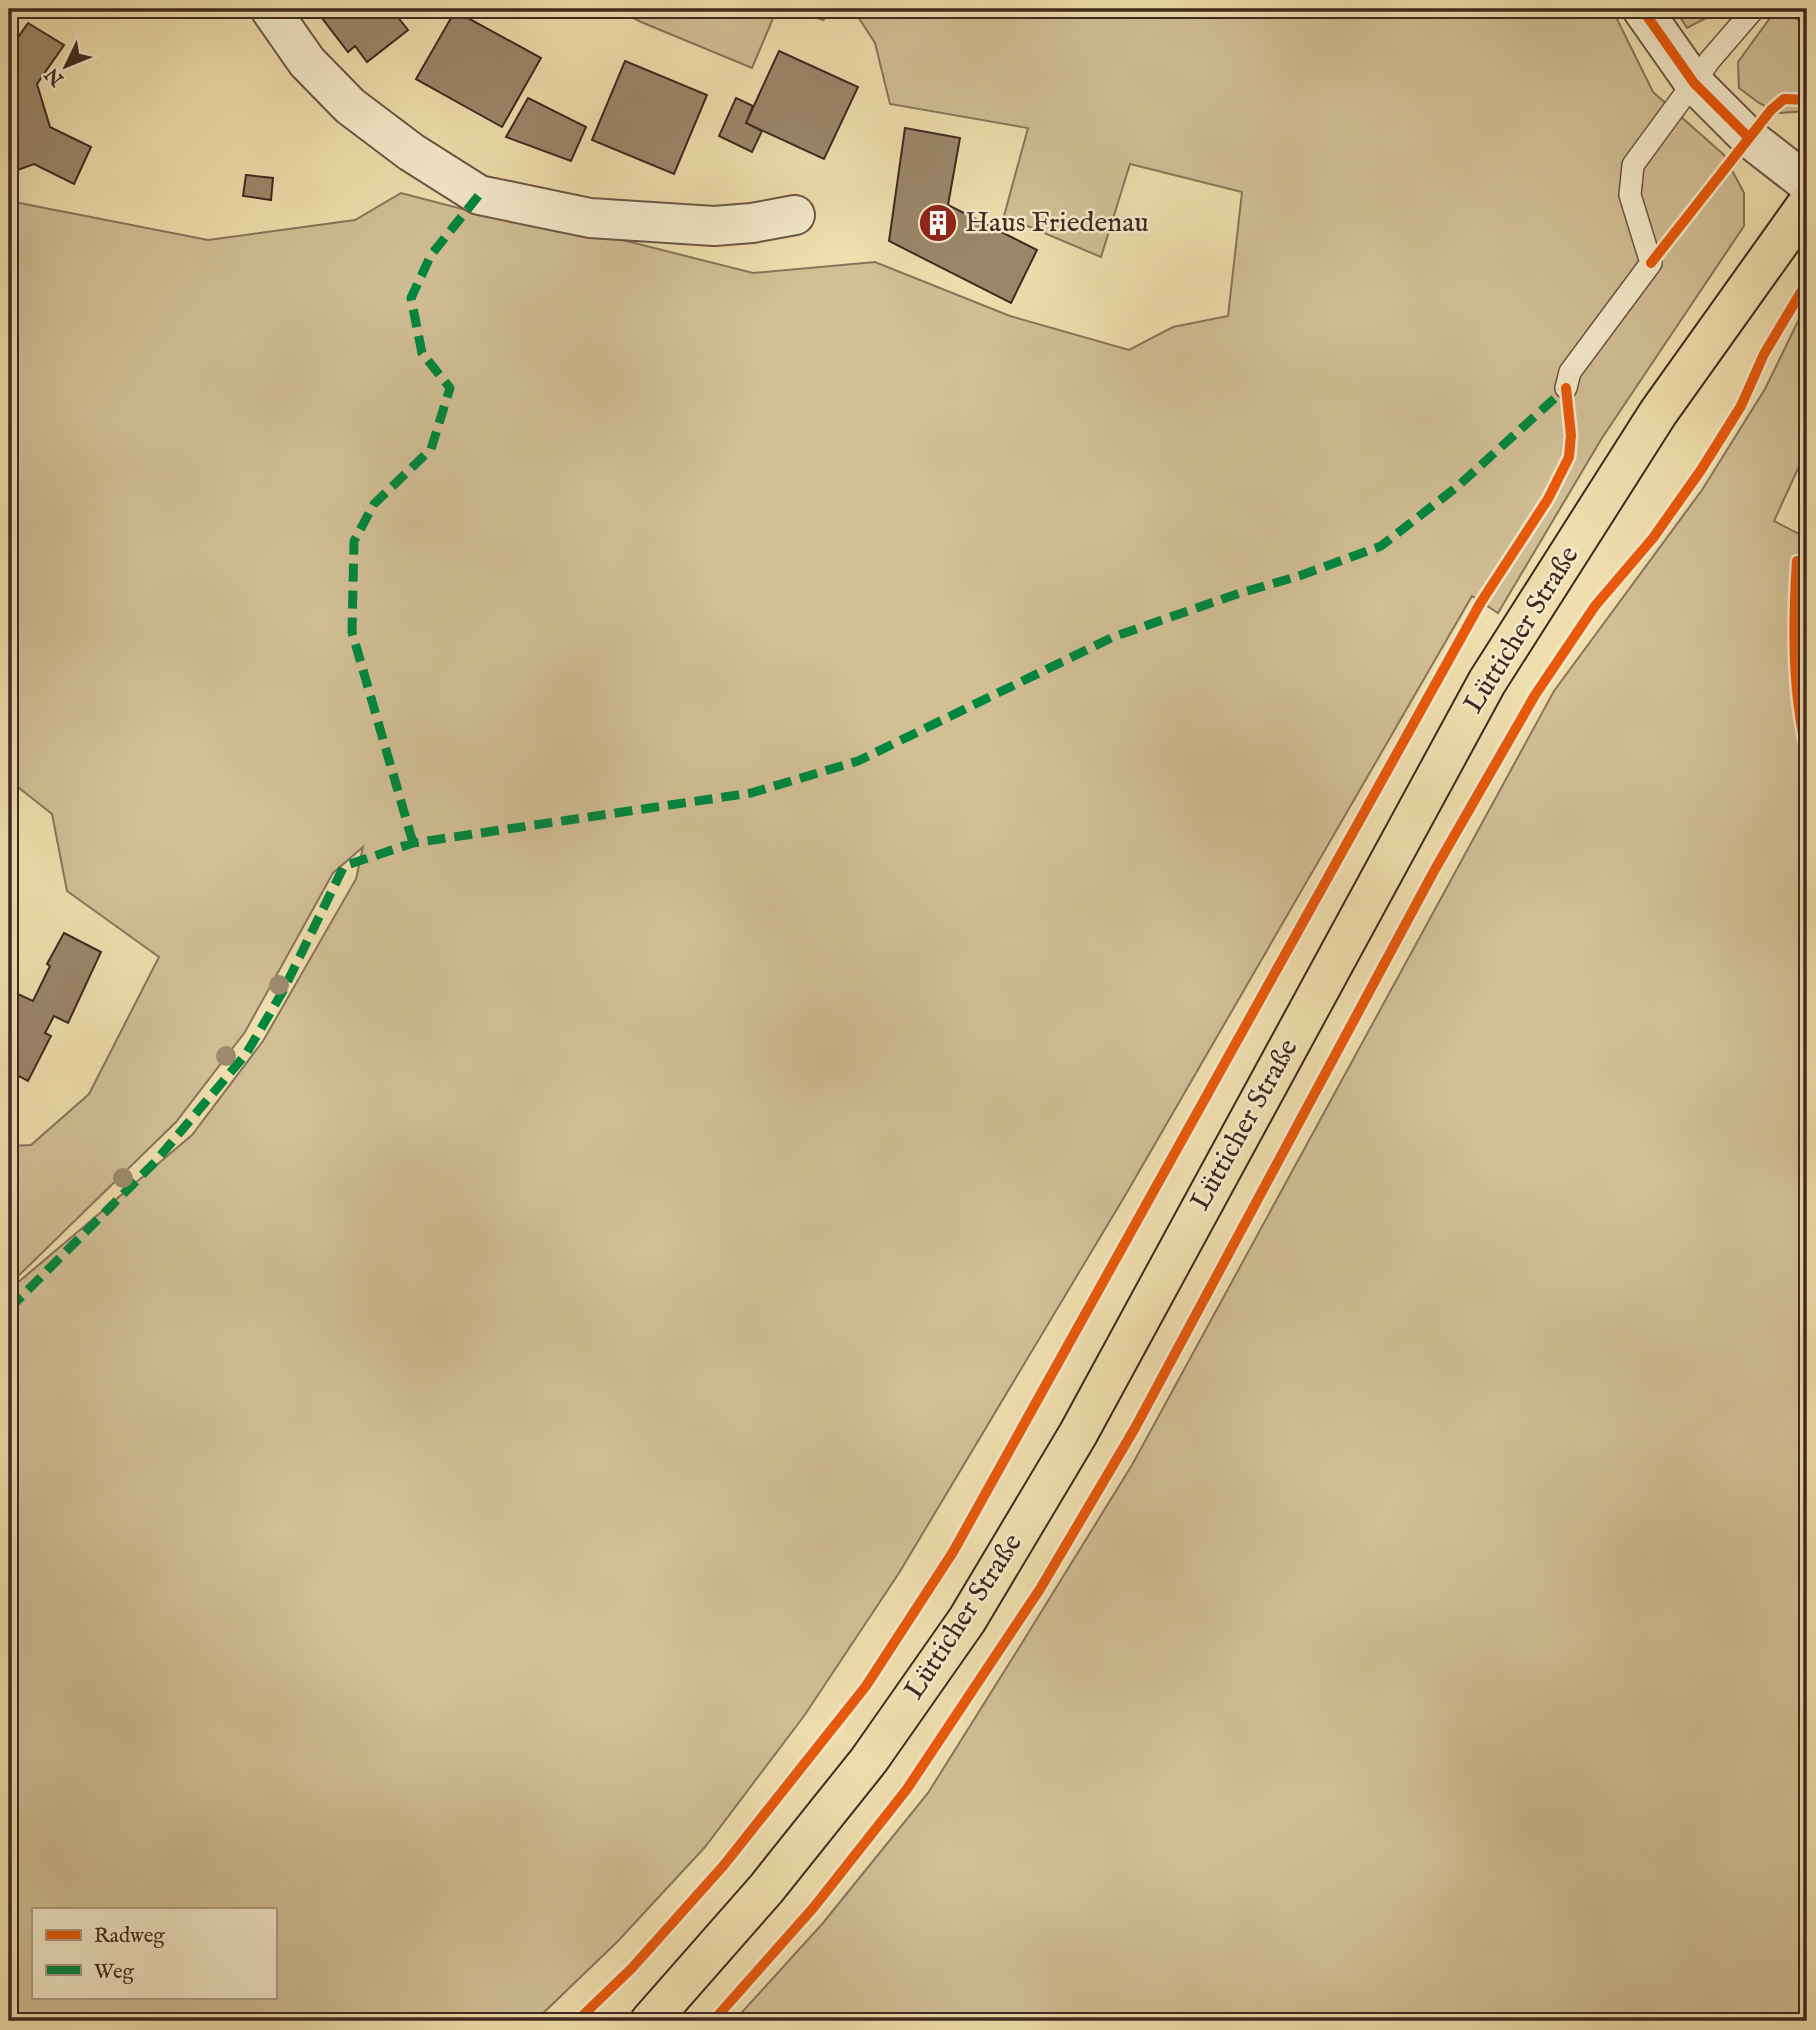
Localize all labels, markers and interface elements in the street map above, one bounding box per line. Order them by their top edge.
north arrow [32,32,102,102]
text: N [40,62,70,91]
building icon: Haus Friedenau [917,202,959,244]
place label: Haus Friedenau [965,206,1149,241]
street label: Lütticher Straße [1457,540,1587,720]
street label: Lütticher Straße [1183,1033,1307,1217]
street label: Lütticher Straße [897,1527,1031,1707]
legend [32,1908,276,1998]
text: Radweg [94,1923,165,1950]
text: Weg [94,1959,135,1986]

